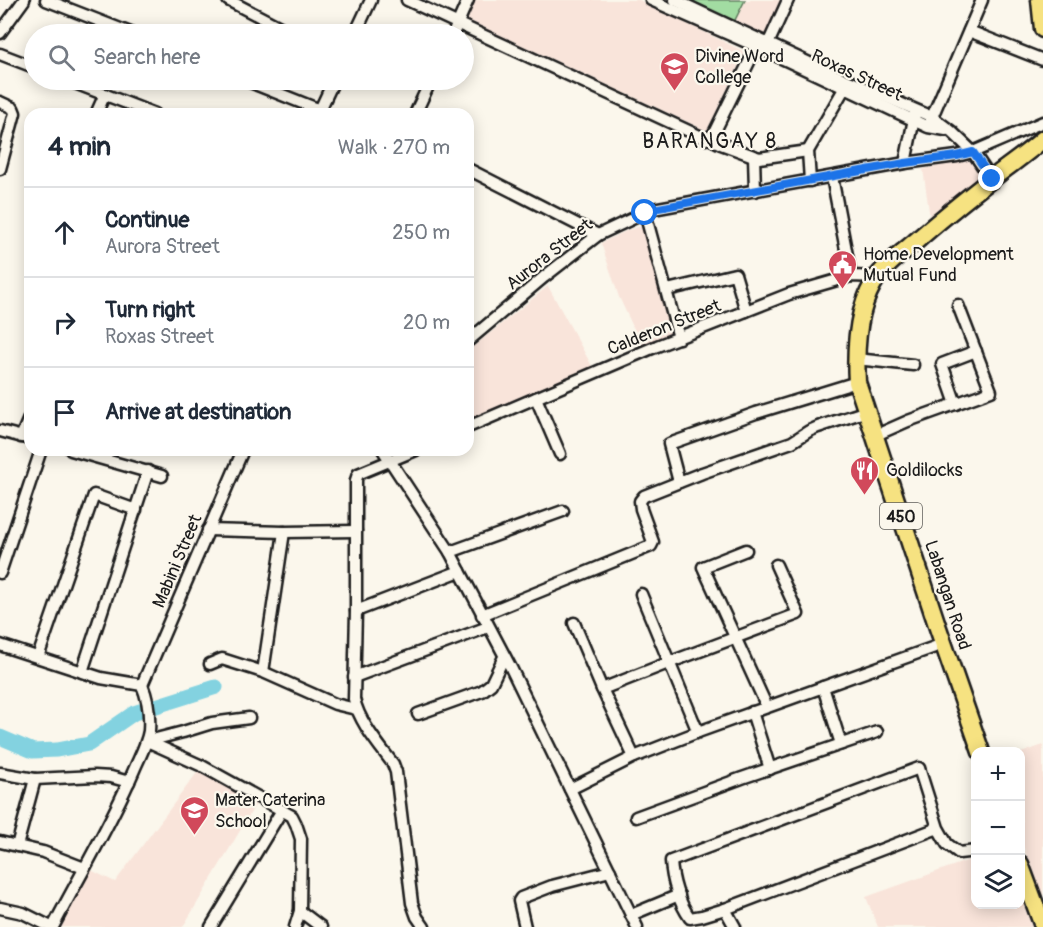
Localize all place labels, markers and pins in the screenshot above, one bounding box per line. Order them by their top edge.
place label: Divine Word College [695,45,784,89]
school or university icon: Divine Word College [658,50,690,92]
place label: Home Development Mutual Fund [863,243,1015,287]
public building icon: Home Development Mutual Fund [826,248,858,290]
restaurant icon: Goldilocks [849,454,881,496]
place label: Goldilocks [886,459,963,482]
place label: Mater Caterina School [215,789,325,833]
school or university icon: Mater Caterina School [178,794,210,836]

